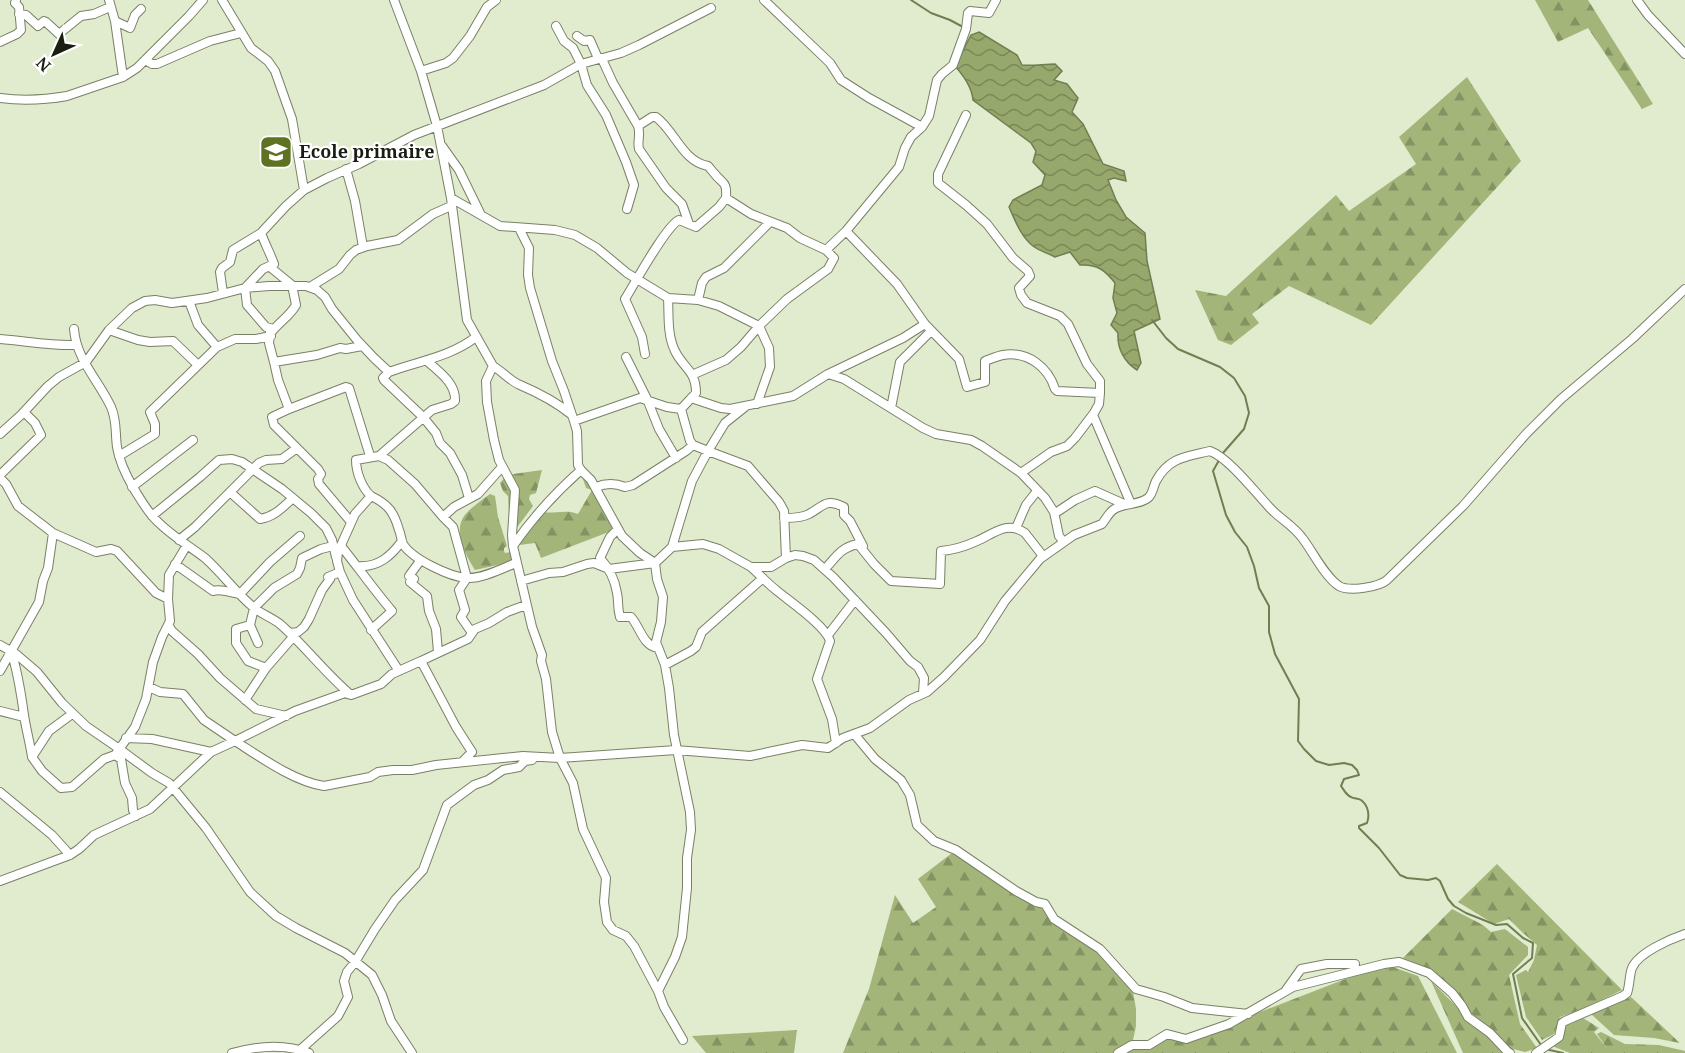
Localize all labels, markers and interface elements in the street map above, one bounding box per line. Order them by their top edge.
north arrow [24,24,84,84]
text: N [31,52,56,77]
school or university icon: Ecole primaire [258,134,294,170]
place label: Ecole primaire [299,139,435,163]

